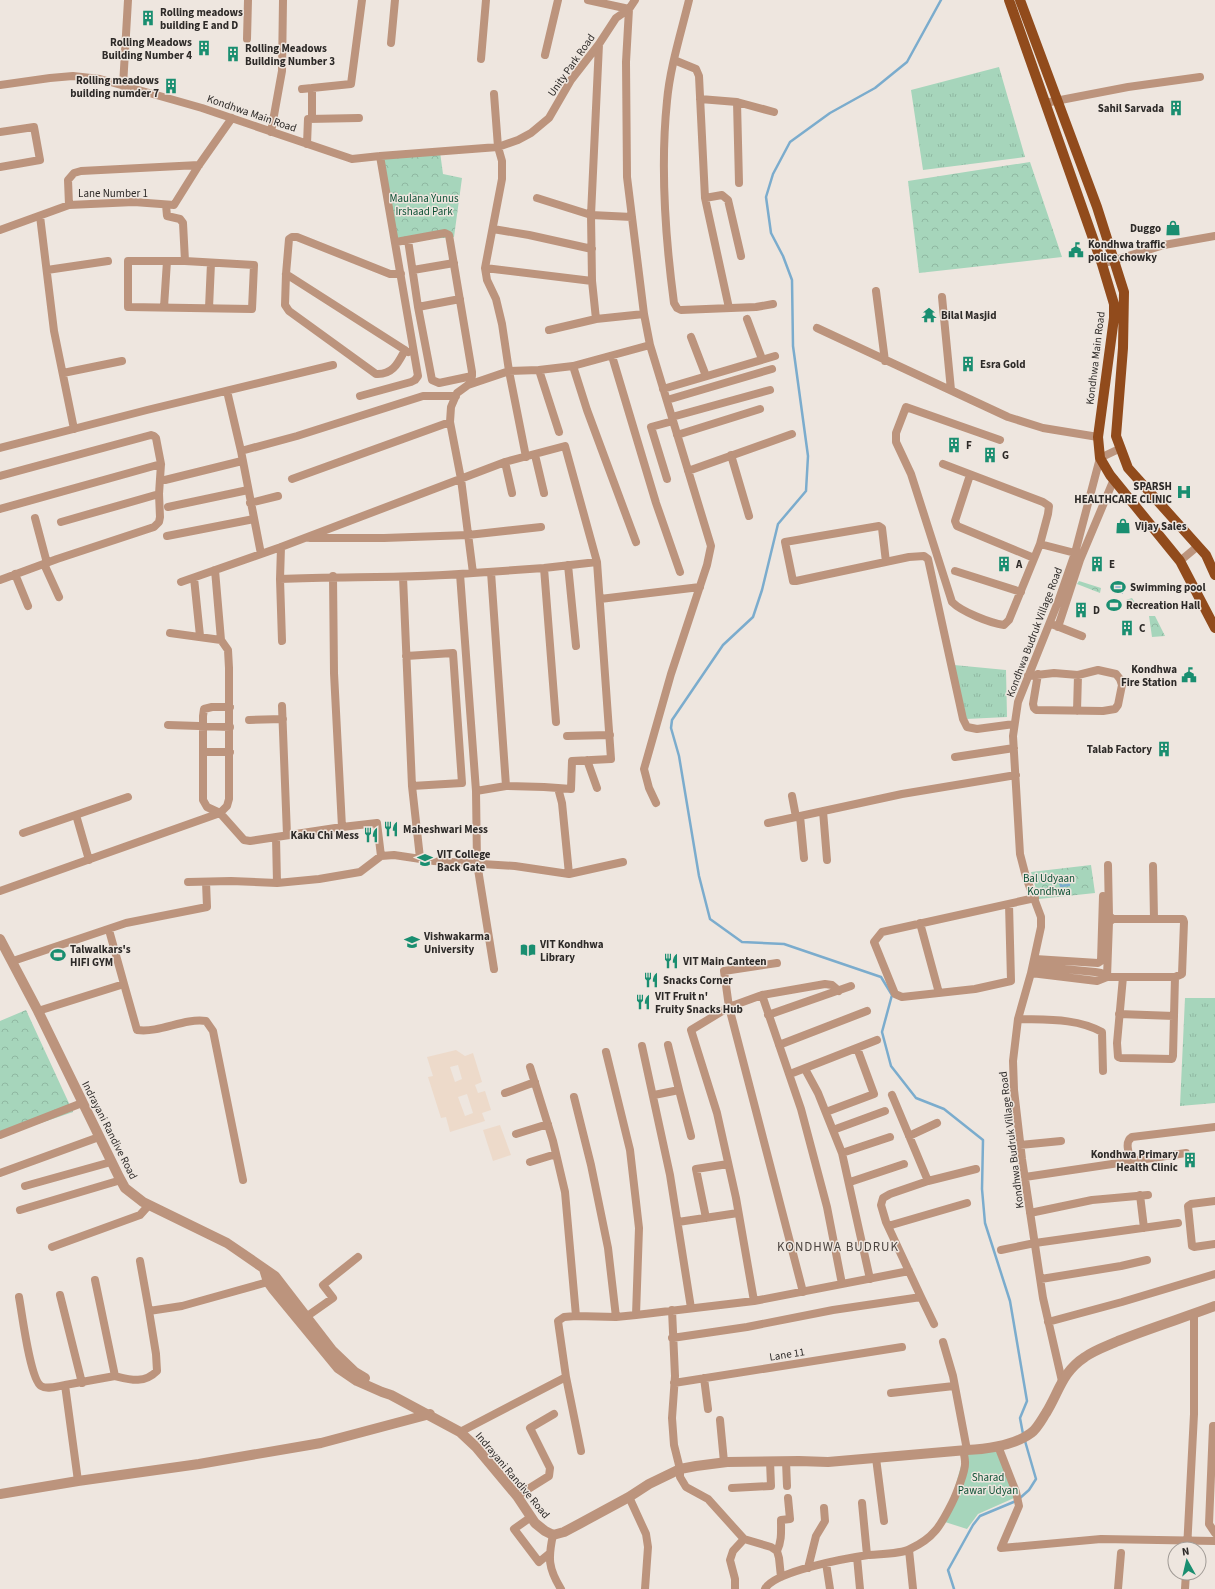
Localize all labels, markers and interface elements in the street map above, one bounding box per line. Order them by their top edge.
place label: Rolling meadows building E and D [160,5,243,33]
building icon: Rolling meadows building E and D [139,9,157,27]
street label: Unity Park Road [544,31,599,100]
place label: Rolling Meadows Building Number 4 [102,35,192,63]
building icon: Rolling Meadows Building Number 4 [195,39,213,57]
place label: Rolling Meadows Building Number 3 [245,41,335,69]
building icon: Rolling Meadows Building Number 3 [224,45,242,63]
place label: Rolling meadows building numder 7 [70,73,159,101]
building icon: Rolling meadows building numder 7 [162,77,180,95]
street label: Kondhwa Main Road [205,91,299,136]
building icon: Sahil Sarvada [1167,99,1185,117]
place label: Sahil Sarvada [1098,101,1164,116]
street label: Lane Number 1 [78,186,148,201]
park label: Maulana Yunus Irshaad Park [389,191,459,219]
shop icon: Duggo [1164,219,1182,237]
place label: Duggo [1130,221,1161,236]
place label: Kondhwa traffic police chowky [1088,237,1165,265]
public building icon: Kondhwa traffic police chowky [1067,241,1085,259]
temple icon: Bilal Masjid [920,306,938,324]
place label: Bilal Masjid [941,308,996,323]
street label: Kondhwa Main Road [1082,311,1109,406]
building icon: Esra Gold [959,355,977,373]
place label: Esra Gold [980,357,1026,372]
building icon: F [945,436,963,454]
place label: F [966,438,972,453]
building icon: G [981,446,999,464]
place label: G [1002,448,1009,463]
place label: SPARSH HEALTHCARE CLINIC [1074,479,1173,507]
hospital icon: SPARSH HEALTHCARE CLINIC [1175,483,1193,501]
shop icon: Vijay Sales [1114,517,1132,535]
place label: Vijay Sales [1134,519,1187,534]
building icon: A [995,555,1013,573]
building icon: E [1088,555,1106,573]
place label: A [1015,557,1023,572]
place label: E [1109,557,1115,572]
street label: Kondhwa Budruk Village Road [1003,565,1066,699]
sports icon: Swimming pool [1109,578,1127,596]
place label: Swimming pool [1130,580,1206,595]
sports icon: Recreation Hall [1105,596,1123,614]
place label: Recreation Hall [1126,598,1201,613]
building icon: D [1072,601,1090,619]
place label: D [1093,603,1100,618]
building icon: C [1118,619,1136,637]
place label: C [1139,621,1146,636]
place label: Kondhwa Fire Station [1121,662,1177,690]
public building icon: Kondhwa Fire Station [1180,666,1198,684]
building icon: Talab Factory [1155,740,1173,758]
place label: Talab Factory [1087,742,1152,757]
restaurant icon: Maheshwari Mess [382,820,400,838]
place label: Maheshwari Mess [403,822,488,837]
restaurant icon: Kaku Chi Mess [362,826,380,844]
place label: Kaku Chi Mess [290,828,359,843]
place label: VIT College Back Gate [436,847,491,875]
school or university icon: VIT College Back Gate [416,851,434,869]
park label: Bal Udyaan Kondhwa [1023,871,1075,899]
place label: Vishwakarma University [423,929,490,957]
school or university icon: Vishwakarma University [403,933,421,951]
place label: VIT Kondhwa Library [539,937,604,965]
library icon: VIT Kondhwa Library [519,941,537,959]
place label: Talwalkars's HIFI GYM [70,942,131,970]
sports icon: Talwalkars's HIFI GYM [49,946,67,964]
restaurant icon: VIT Main Canteen [662,952,680,970]
place label: VIT Main Canteen [682,954,767,969]
restaurant icon: Snacks Corner [642,971,660,989]
place label: Snacks Corner [663,973,733,988]
place label: VIT Fruit n' Fruity Snacks Hub [654,989,743,1017]
restaurant icon: VIT Fruit n' Fruity Snacks Hub [634,993,652,1011]
street label: Kondhwa Budruk Village Road [996,1070,1027,1209]
street label: Indrayani Randive Road [78,1079,141,1182]
place label: Kondhwa Primary Health Clinic [1091,1147,1178,1175]
building icon: Kondhwa Primary Health Clinic [1181,1151,1199,1169]
district label: KONDHWA BUDRUK [777,1238,899,1256]
street label: Lane 11 [768,1344,806,1365]
street label: Indrayani Randive Road [472,1429,553,1522]
park label: Sharad Pawar Udyan [958,1470,1018,1498]
north arrow [1167,1541,1207,1581]
text: N [1181,1544,1190,1560]

